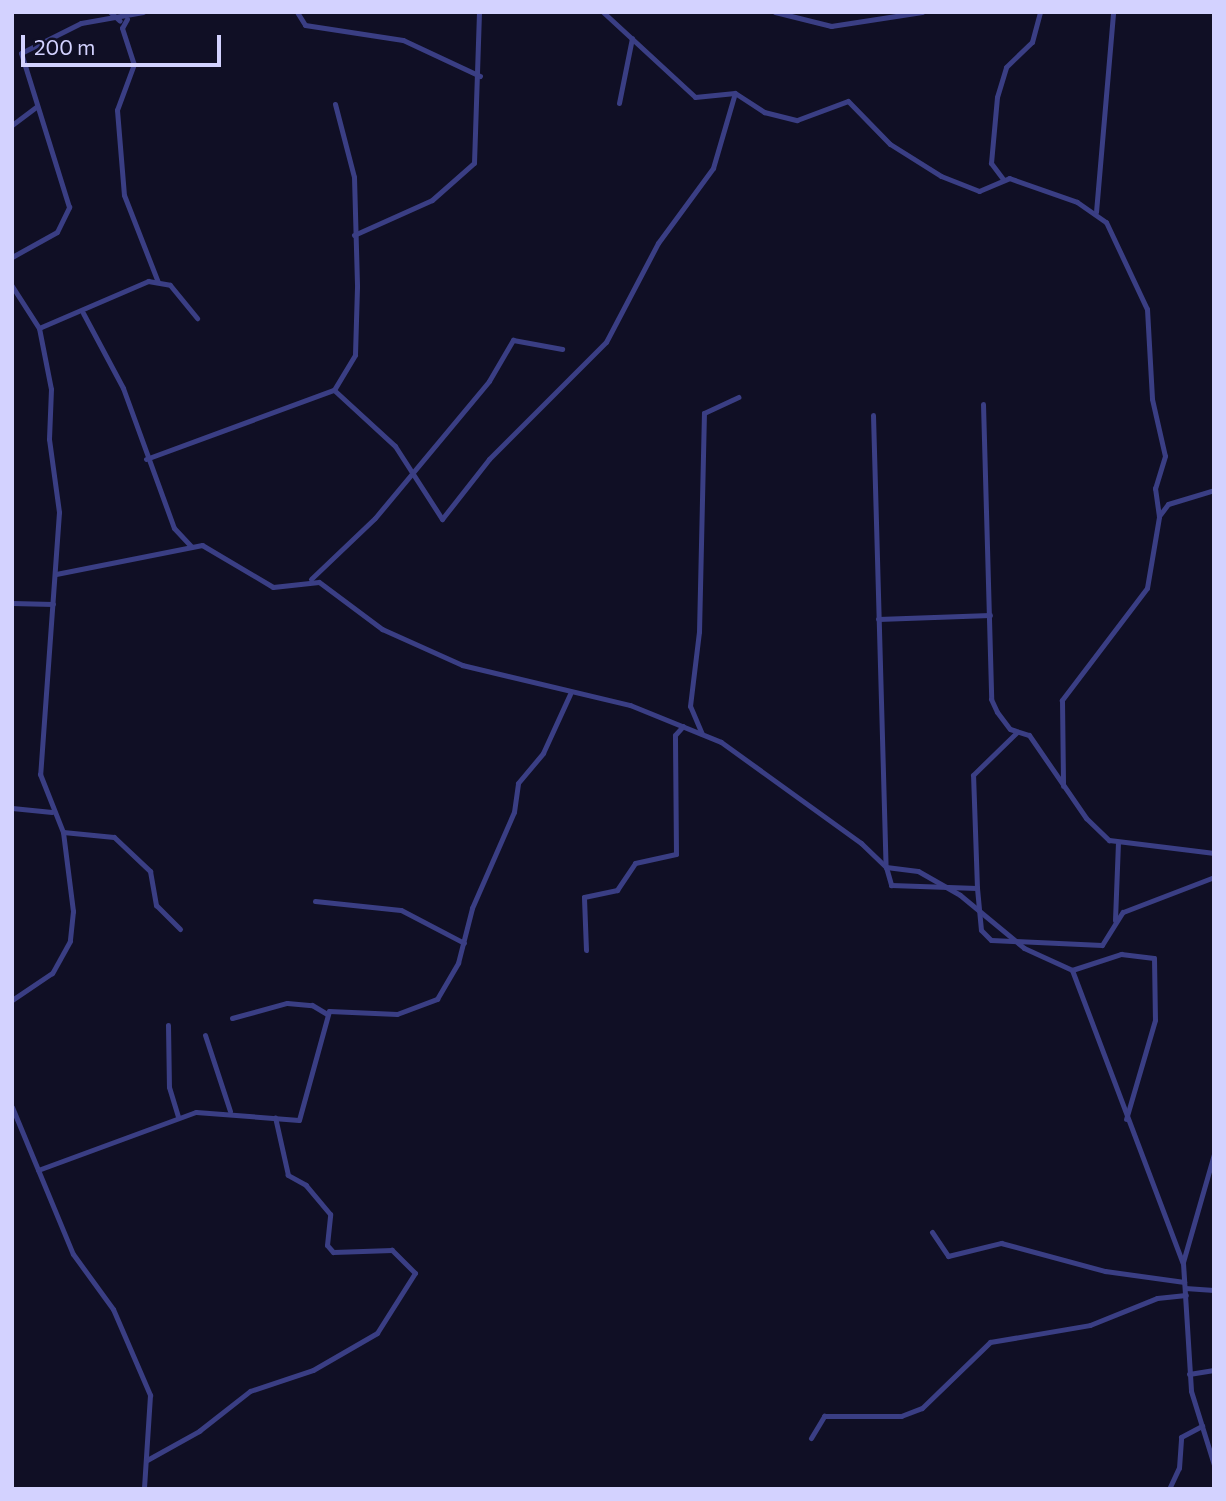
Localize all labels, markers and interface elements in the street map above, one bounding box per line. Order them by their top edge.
scale bar [24,21,224,65]
text: 200 m [34,34,95,59]

